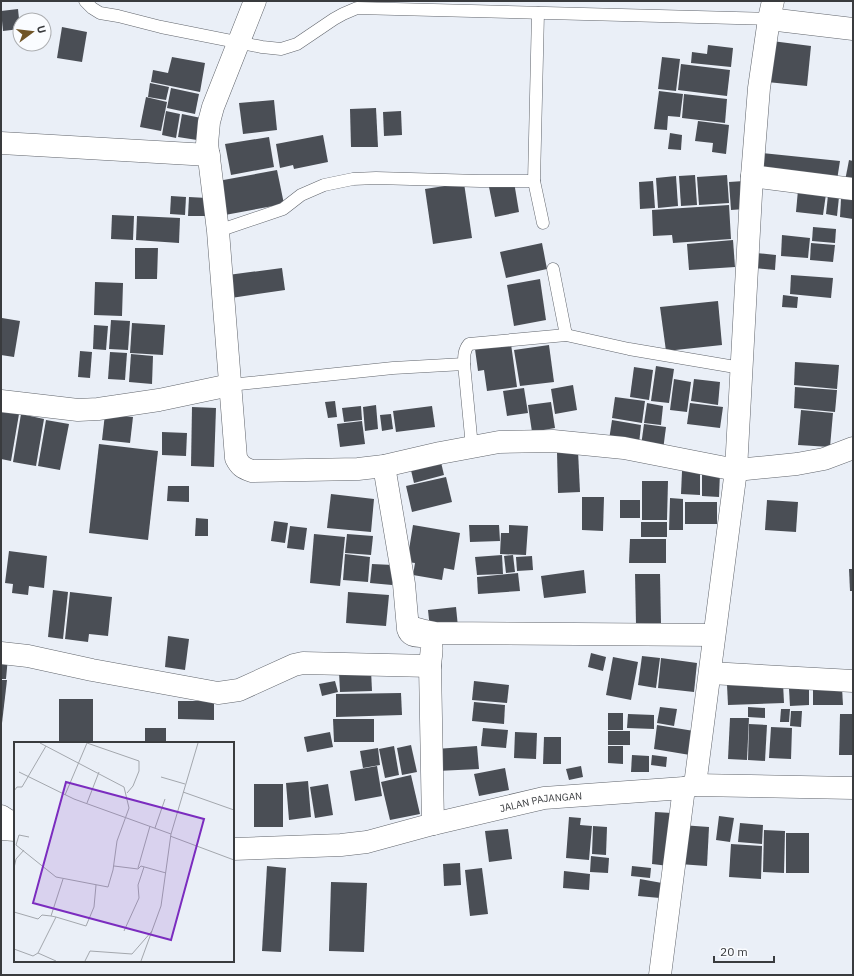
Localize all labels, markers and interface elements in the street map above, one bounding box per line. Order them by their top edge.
north arrow [12,12,52,52]
text: U [34,24,49,35]
inset map [14,742,234,962]
street label: JALAN PAJANGAN [498,789,583,815]
scale bar [714,938,774,964]
text: 20 m [720,944,748,959]

